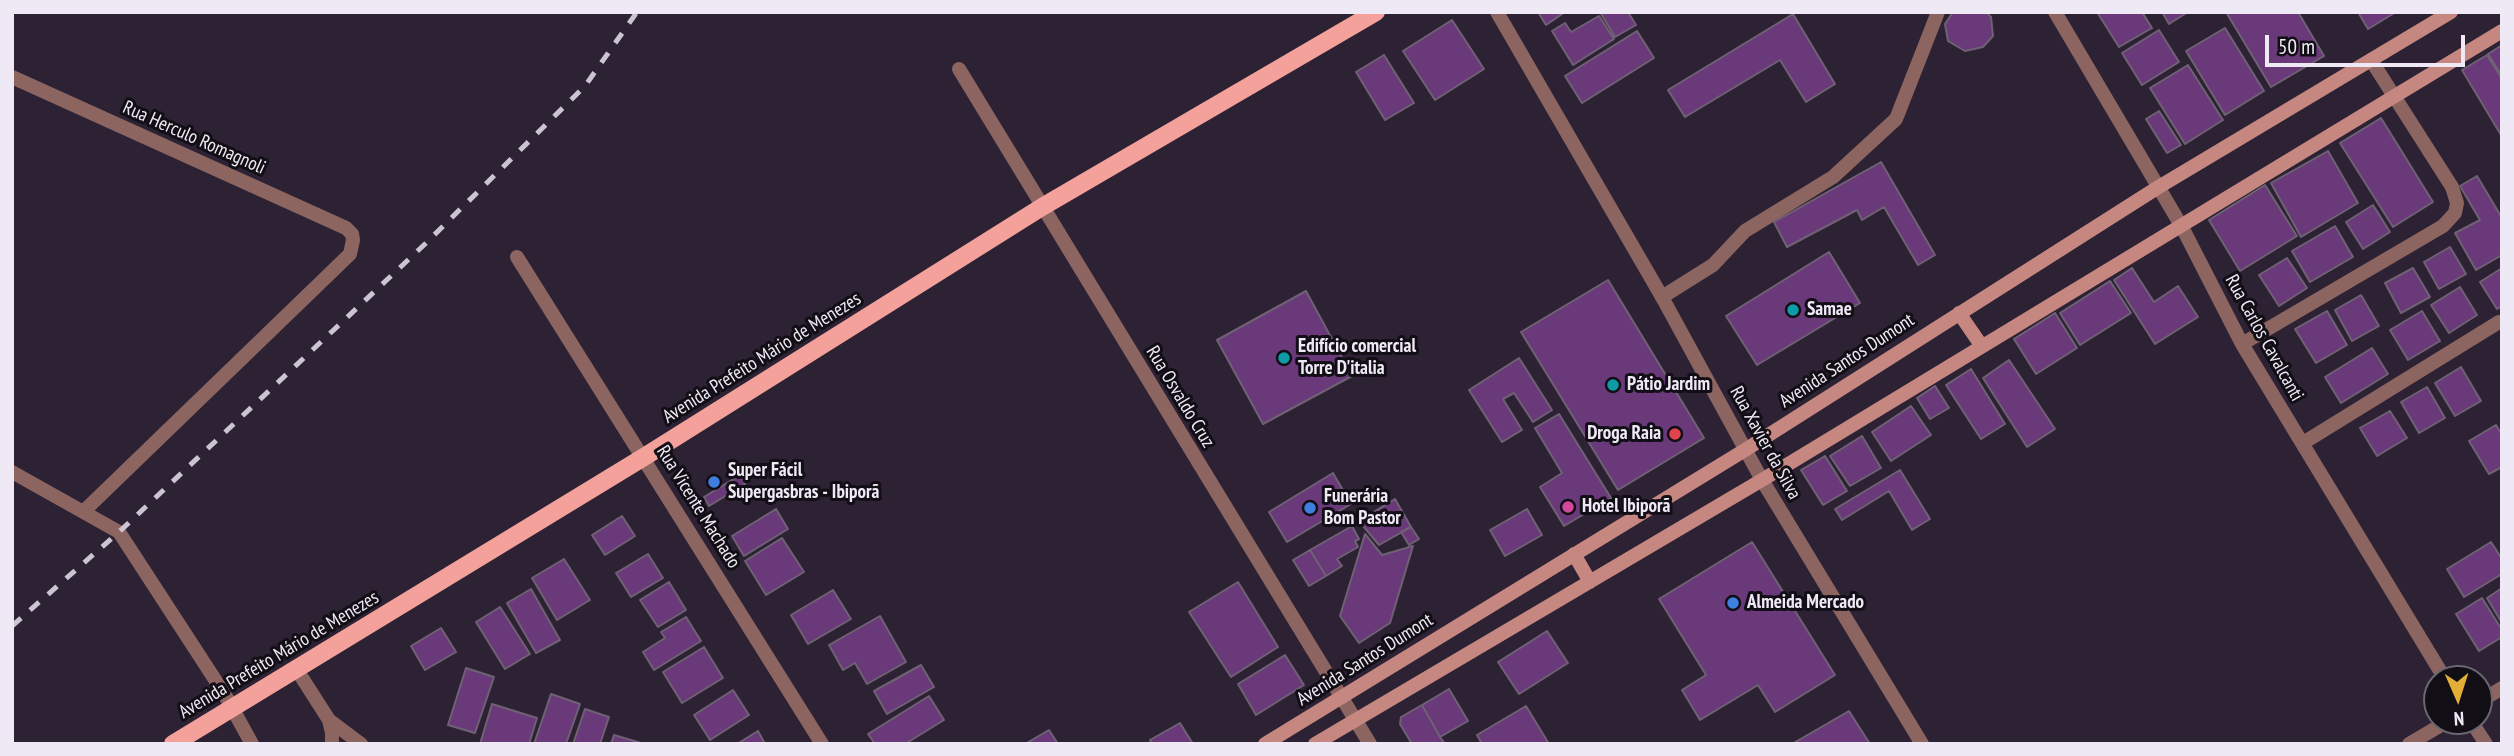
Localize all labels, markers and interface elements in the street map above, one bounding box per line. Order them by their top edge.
scale bar [2269,21,2468,65]
text: 50 m [2278,33,2315,60]
street label: Rua Herculo Romagnoli [119,96,269,180]
street label: Rua Carlos Cavalcanti [2220,271,2308,405]
street label: Avenida Prefeito Mário de Menezes [659,288,865,428]
place label: Samae [1807,299,1852,321]
marker: Samae [1785,302,1801,318]
street label: Avenida Santos Dumont [1775,309,1919,413]
place label: Edifício comercial Torre D'italia [1298,336,1416,380]
street label: Rua Osvaldo Cruz [1141,342,1219,452]
marker: Edifício comercial Torre D'italia [1276,350,1292,366]
place label: Pátio Jardim [1627,374,1710,396]
marker: Pátio Jardim [1605,377,1621,393]
street label: Rua Xavier da Silva [1725,382,1805,504]
place label: Droga Raia [1587,423,1661,445]
marker: Droga Raia [1667,426,1683,442]
street label: Rua Vicente Machado [651,441,745,573]
place label: Super Fácil Supergasbras - Ibiporã [728,460,879,504]
marker: Super Fácil Supergasbras - Ibiporã [706,474,722,490]
place label: Funerária Bom Pastor [1324,486,1401,530]
place label: Hotel Ibiporã [1582,496,1670,518]
marker: Hotel Ibiporã [1560,499,1576,515]
marker: Funerária Bom Pastor [1302,500,1318,516]
street label: Avenida Prefeito Mário de Menezes [175,586,383,724]
place label: Almeida Mercado [1747,592,1864,614]
marker: Almeida Mercado [1725,595,1741,611]
street label: Avenida Santos Dumont [1293,609,1437,711]
north arrow [2423,665,2493,735]
text: N [2453,707,2465,731]

